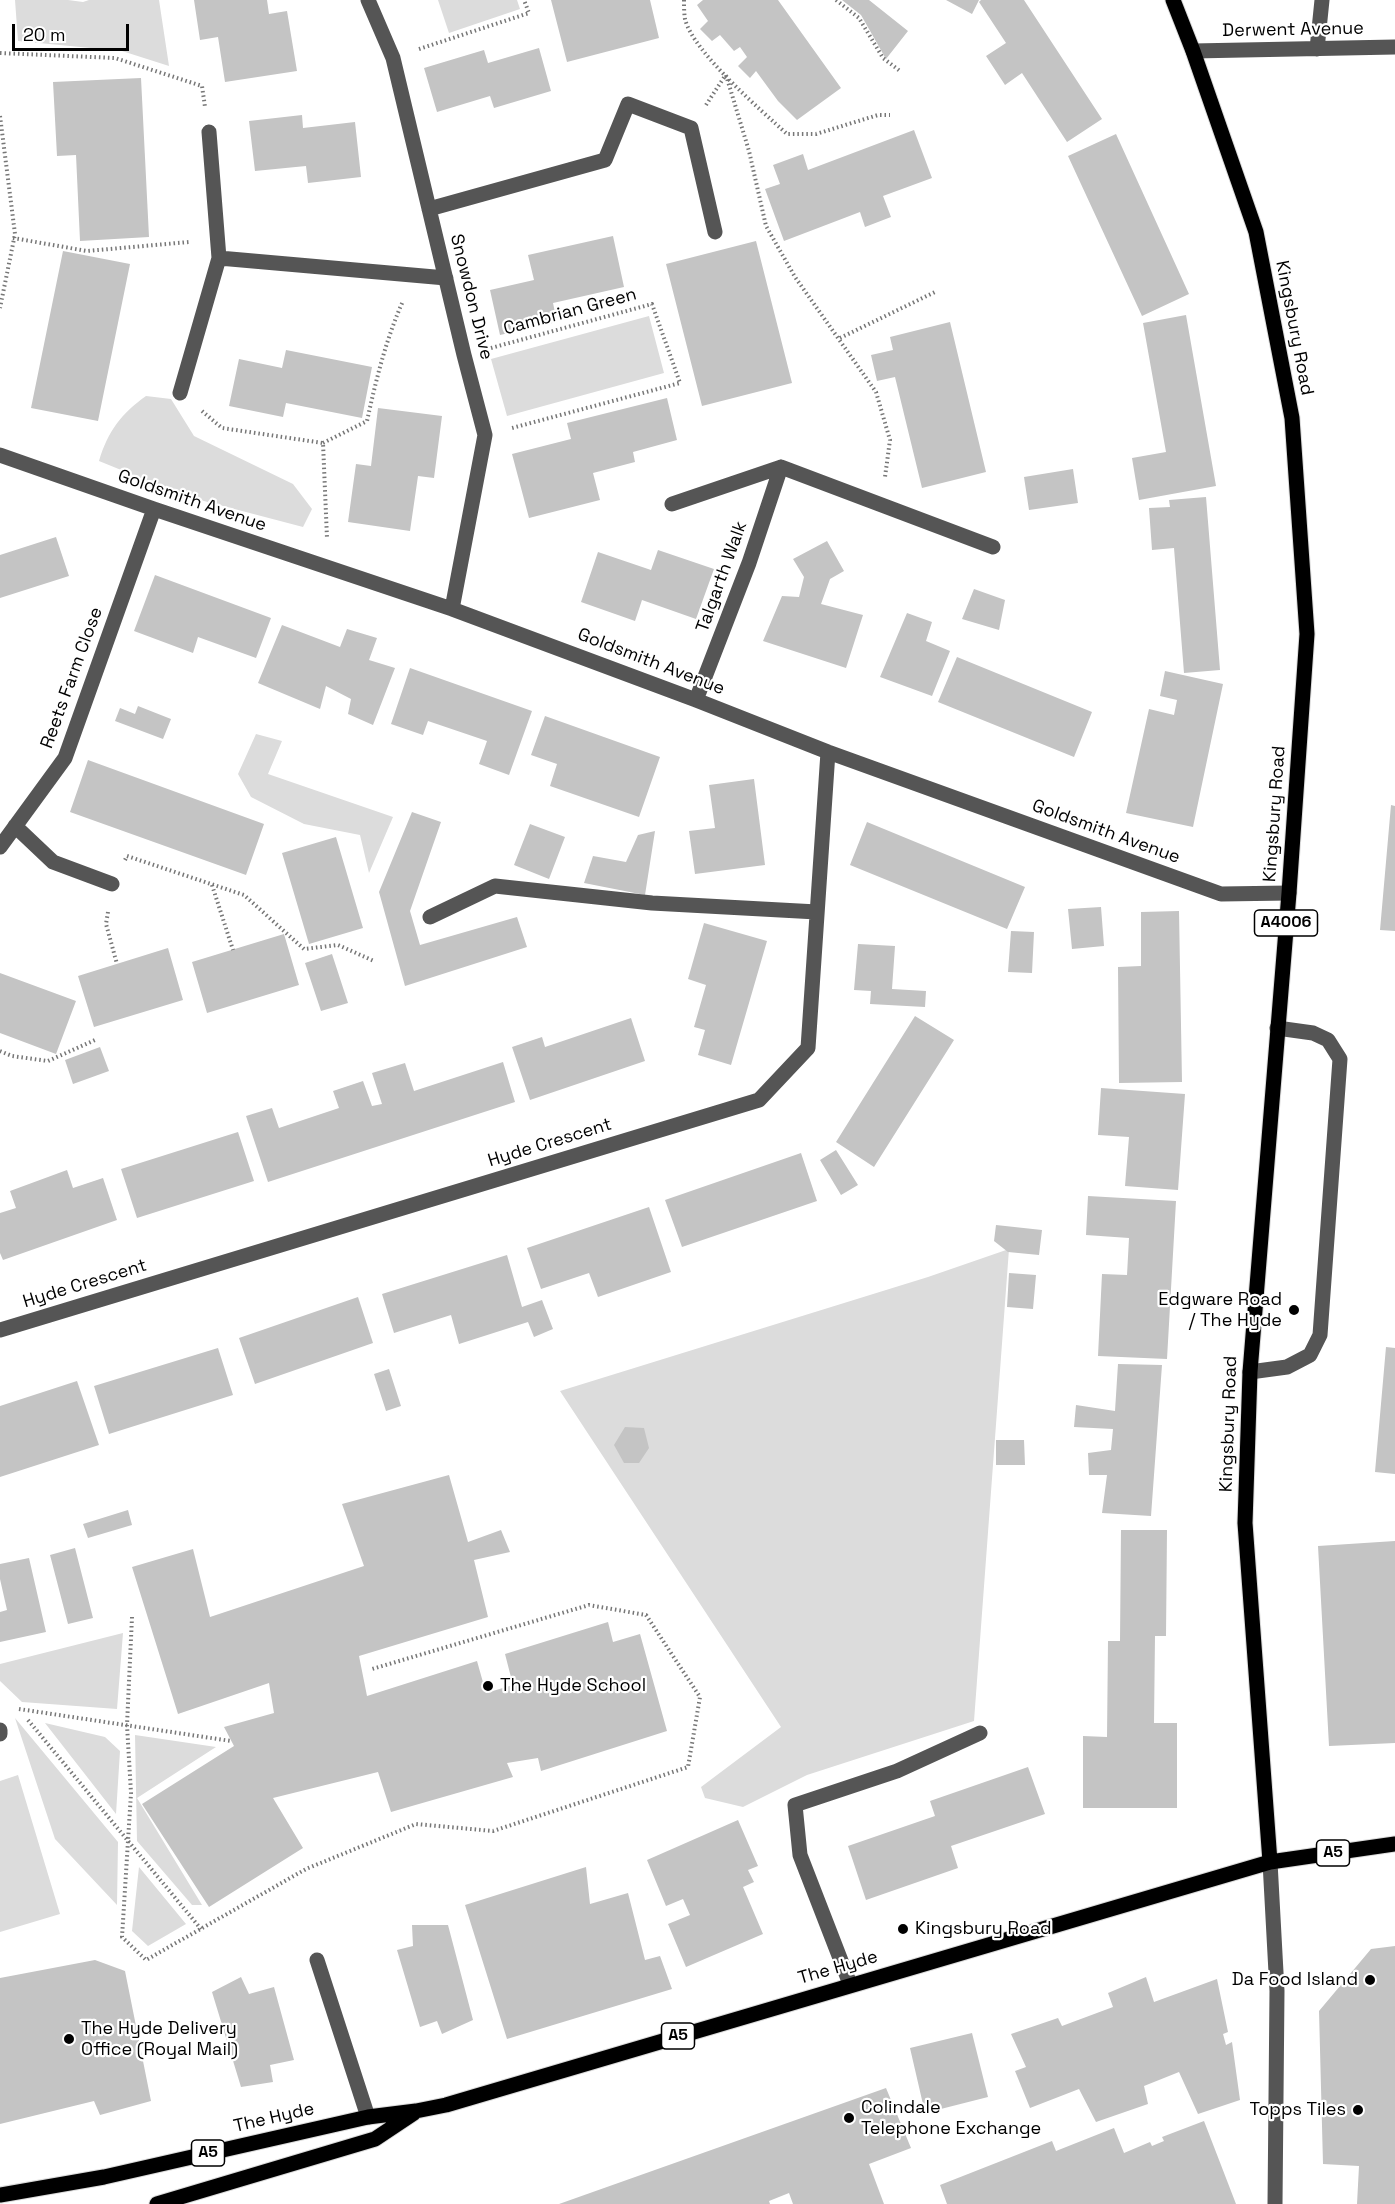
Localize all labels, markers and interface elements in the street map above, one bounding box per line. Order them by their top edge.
scale bar [15,12,132,50]
street label: Derwent Avenue [1222,18,1364,42]
text: 20 m [23,23,66,46]
street label: Snowdon Drive [445,232,497,362]
street label: Kingsbury Road [1270,259,1318,397]
street label: Cambrian Green [501,284,639,340]
street label: Goldsmith Avenue [115,465,269,537]
street label: Talgarth Walk [692,519,752,635]
street label: Reets Farm Close [36,604,108,752]
street label: Goldsmith Avenue [574,624,728,700]
street label: Kingsbury Road [1259,745,1291,883]
street label: Goldsmith Avenue [1029,795,1183,869]
road number: A4006 [1254,910,1318,936]
street label: Hyde Crescent [485,1114,615,1172]
street label: Hyde Crescent [20,1255,150,1313]
place label: Edgware Road / The Hyde [1158,1289,1282,1332]
marker: Edgware Road / The Hyde [1287,1303,1301,1317]
street label: Kingsbury Road [1216,1355,1242,1493]
place label: The Hyde School [500,1675,646,1697]
marker: The Hyde School [481,1679,495,1693]
road number: A5 [1316,1840,1350,1866]
place label: Kingsbury Road [915,1918,1052,1940]
marker: Kingsbury Road [896,1922,910,1936]
street label: The Hyde [796,1946,880,1990]
place label: Da Food Island [1232,1969,1358,1991]
marker: Da Food Island [1363,1973,1377,1987]
place label: The Hyde Delivery Office (Royal Mail) [81,2018,238,2060]
road number: A5 [662,2023,694,2049]
marker: The Hyde Delivery Office (Royal Mail) [62,2032,76,2046]
place label: Colindale Telephone Exchange [861,2097,1041,2140]
street label: The Hyde [232,2098,316,2138]
place label: Topps Tiles [1249,2099,1346,2121]
marker: Topps Tiles [1351,2103,1365,2117]
marker: Colindale Telephone Exchange [842,2111,856,2125]
road number: A5 [192,2140,224,2166]

